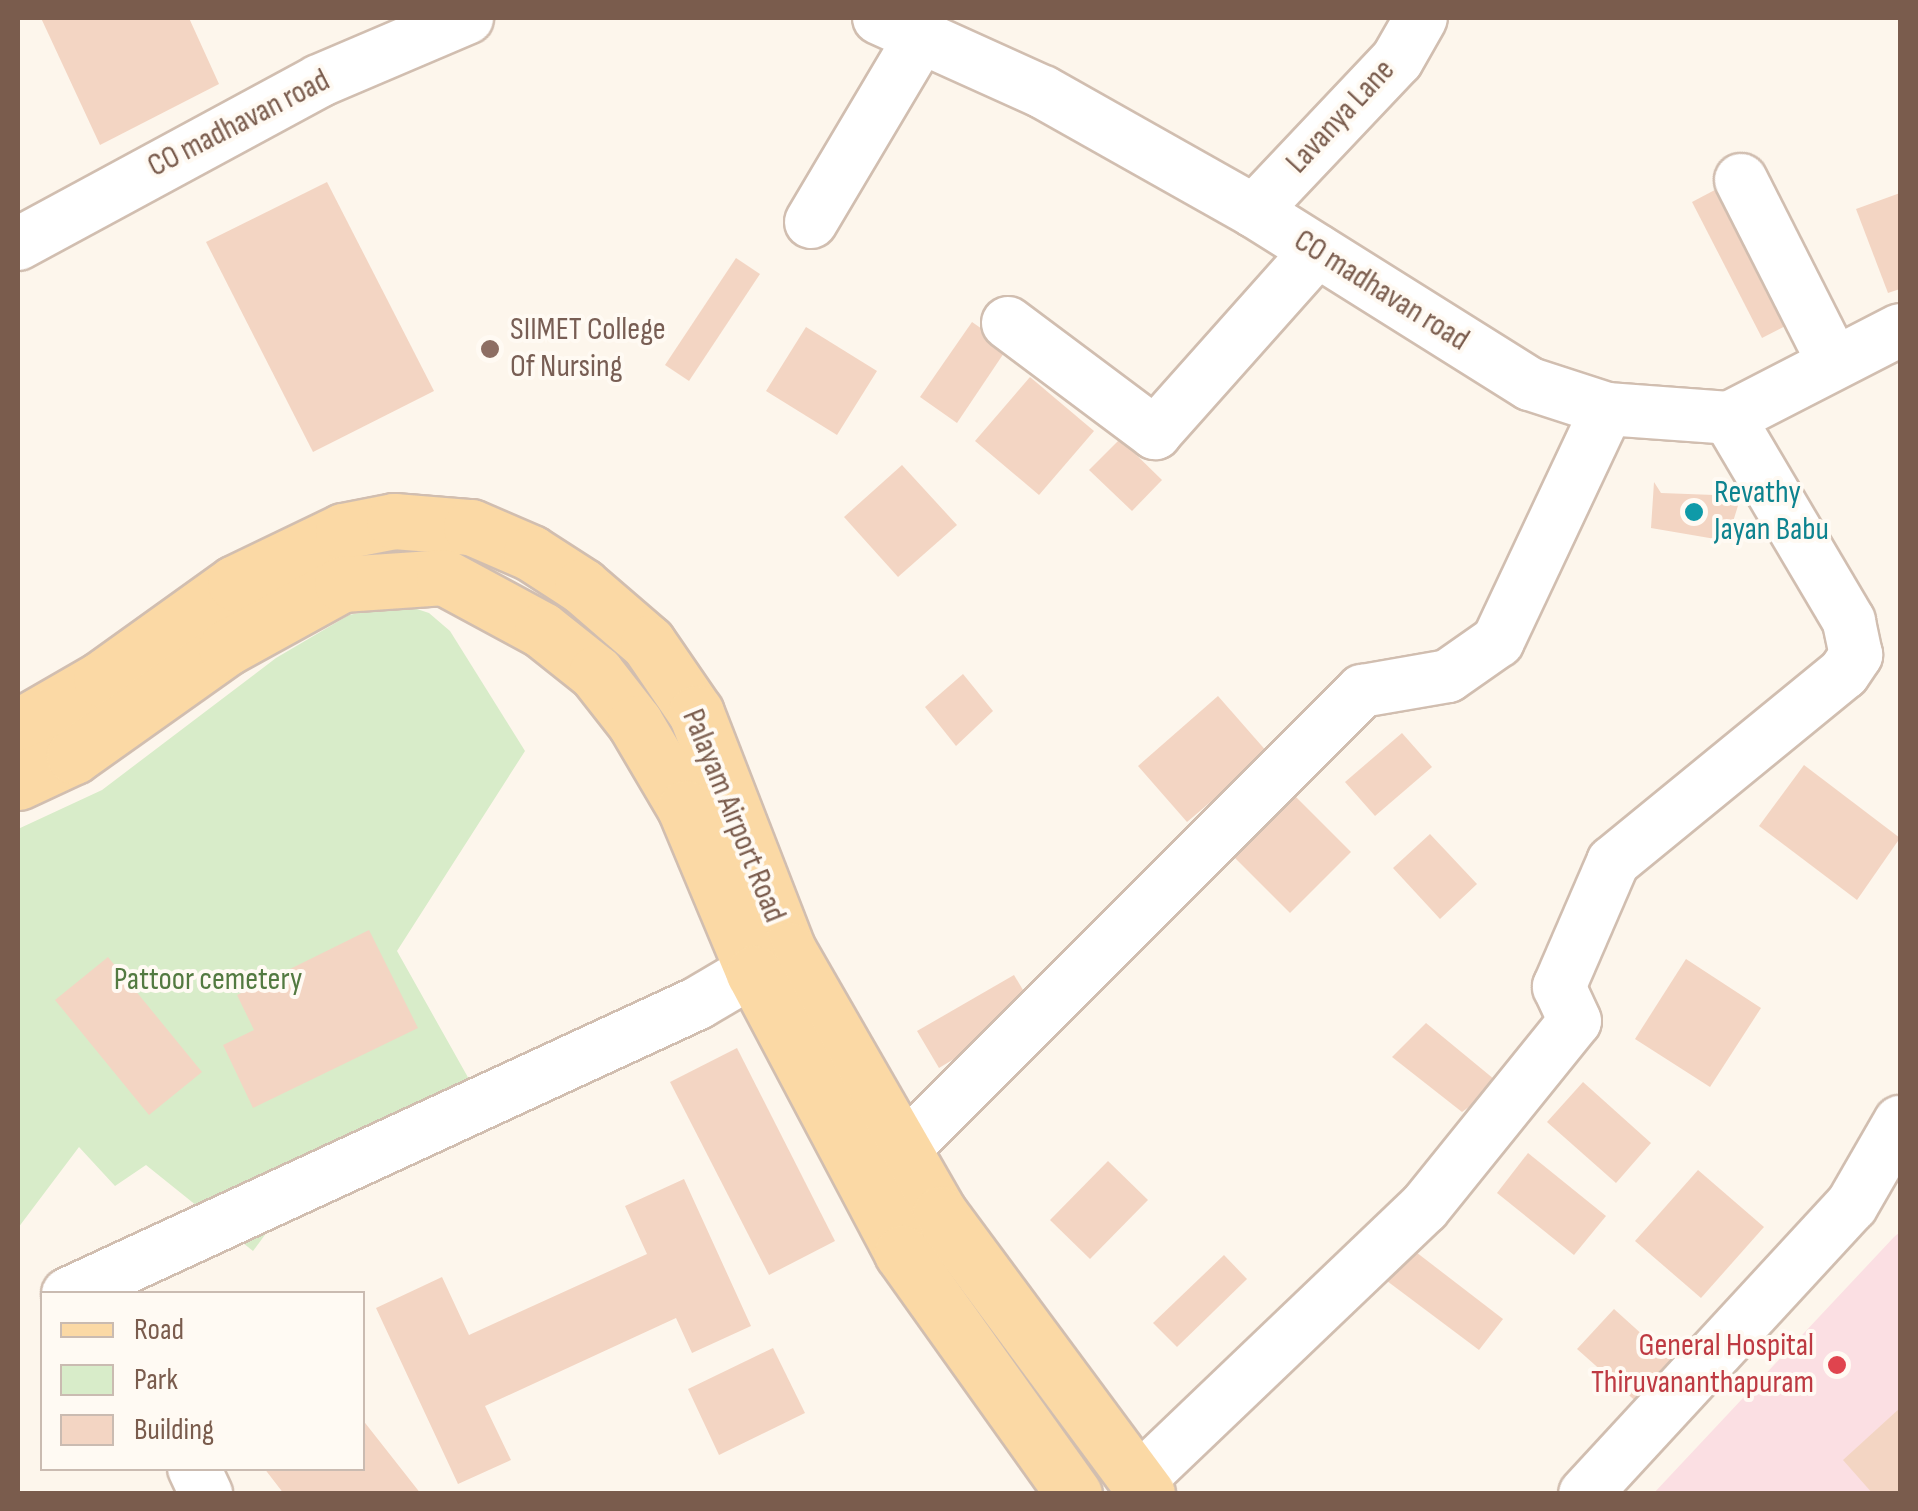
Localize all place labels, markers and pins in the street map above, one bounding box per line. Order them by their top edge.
place label: SIIMET College Of Nursing [510,312,666,387]
marker: SIIMET College Of Nursing [479,338,501,360]
place label: Revathy Jayan Babu [1714,475,1829,550]
marker: Revathy Jayan Babu [1683,501,1705,523]
place label: General Hospital Thiruvananthapuram [1591,1328,1814,1403]
marker: General Hospital Thiruvananthapuram [1824,1352,1850,1378]

